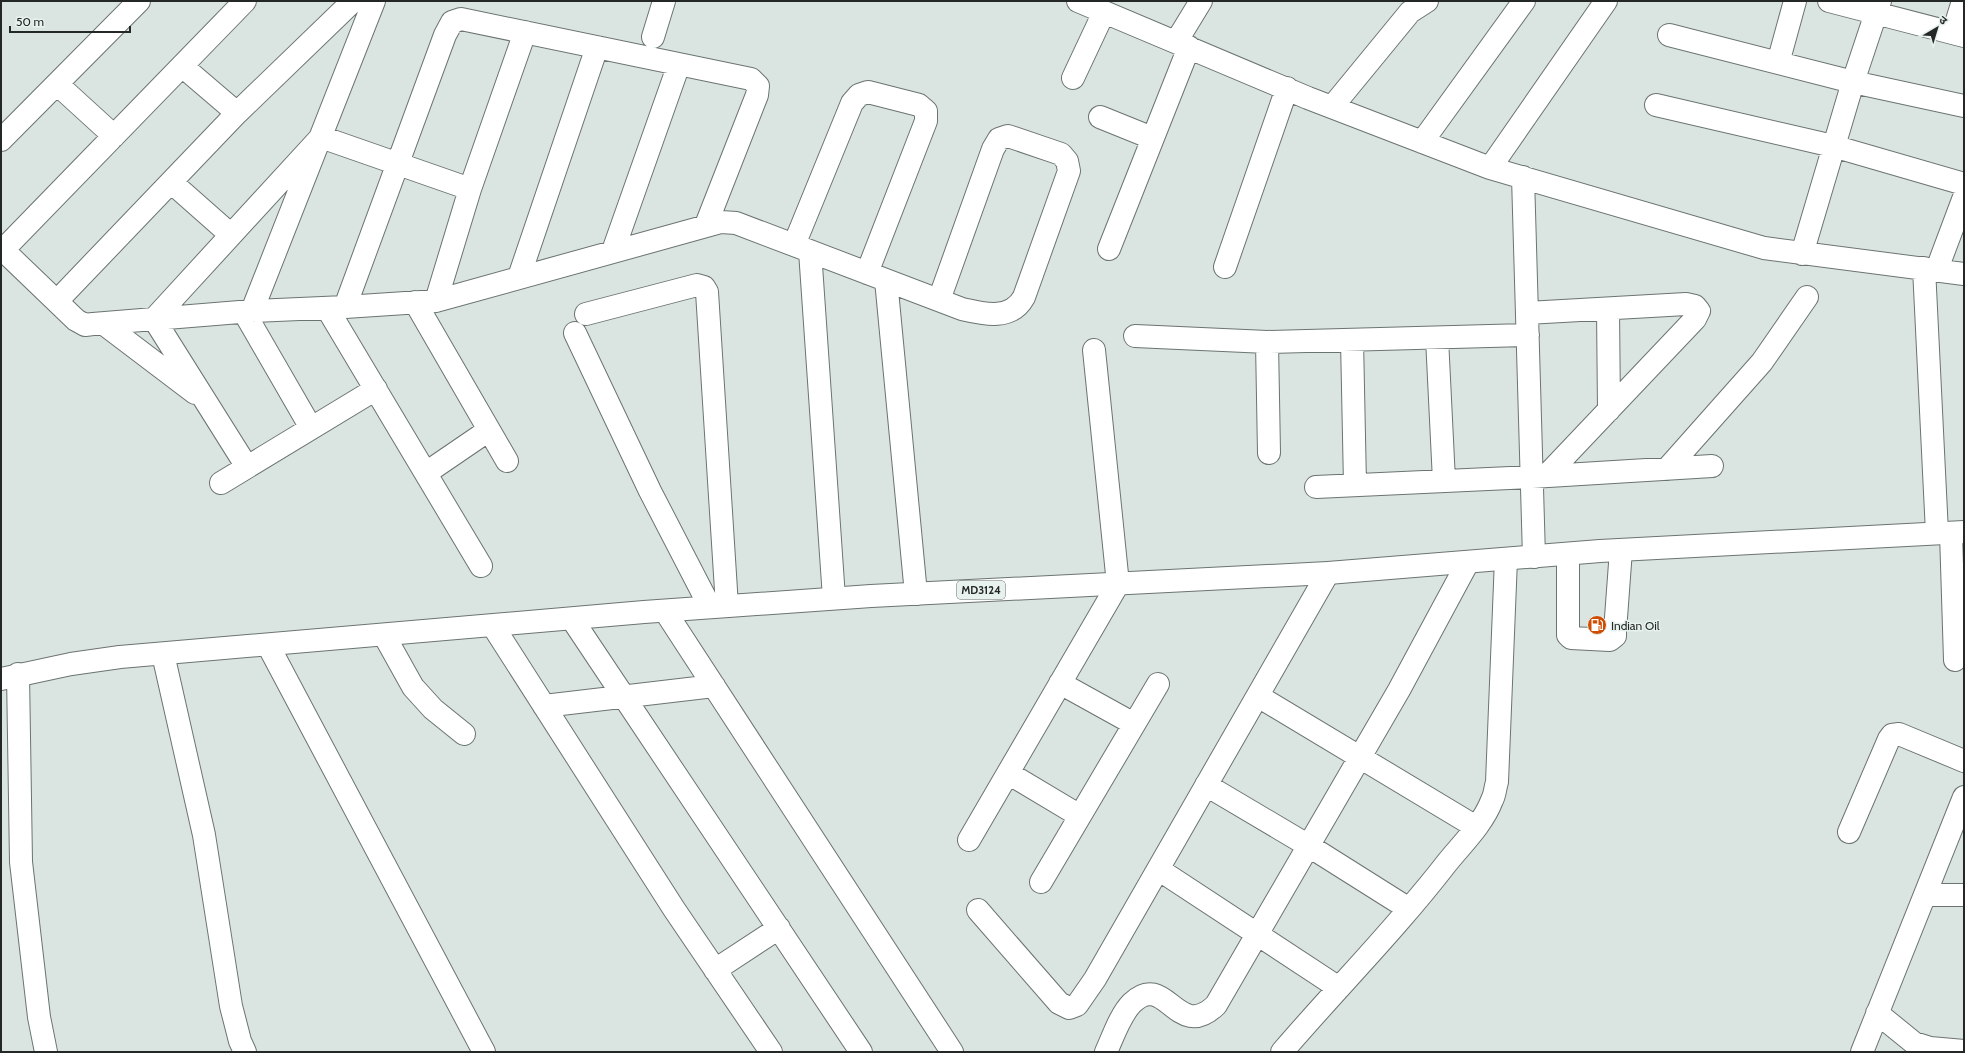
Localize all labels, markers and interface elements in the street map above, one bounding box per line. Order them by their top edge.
scale bar [10,8,130,34]
north arrow [1917,8,1957,48]
text: उ [1936,13,1950,28]
text: 50 m [16,14,44,29]
road number: MD3124 [957,581,1005,599]
fuel station icon: Indian Oil [1586,614,1608,636]
place label: Indian Oil [1611,618,1660,633]

